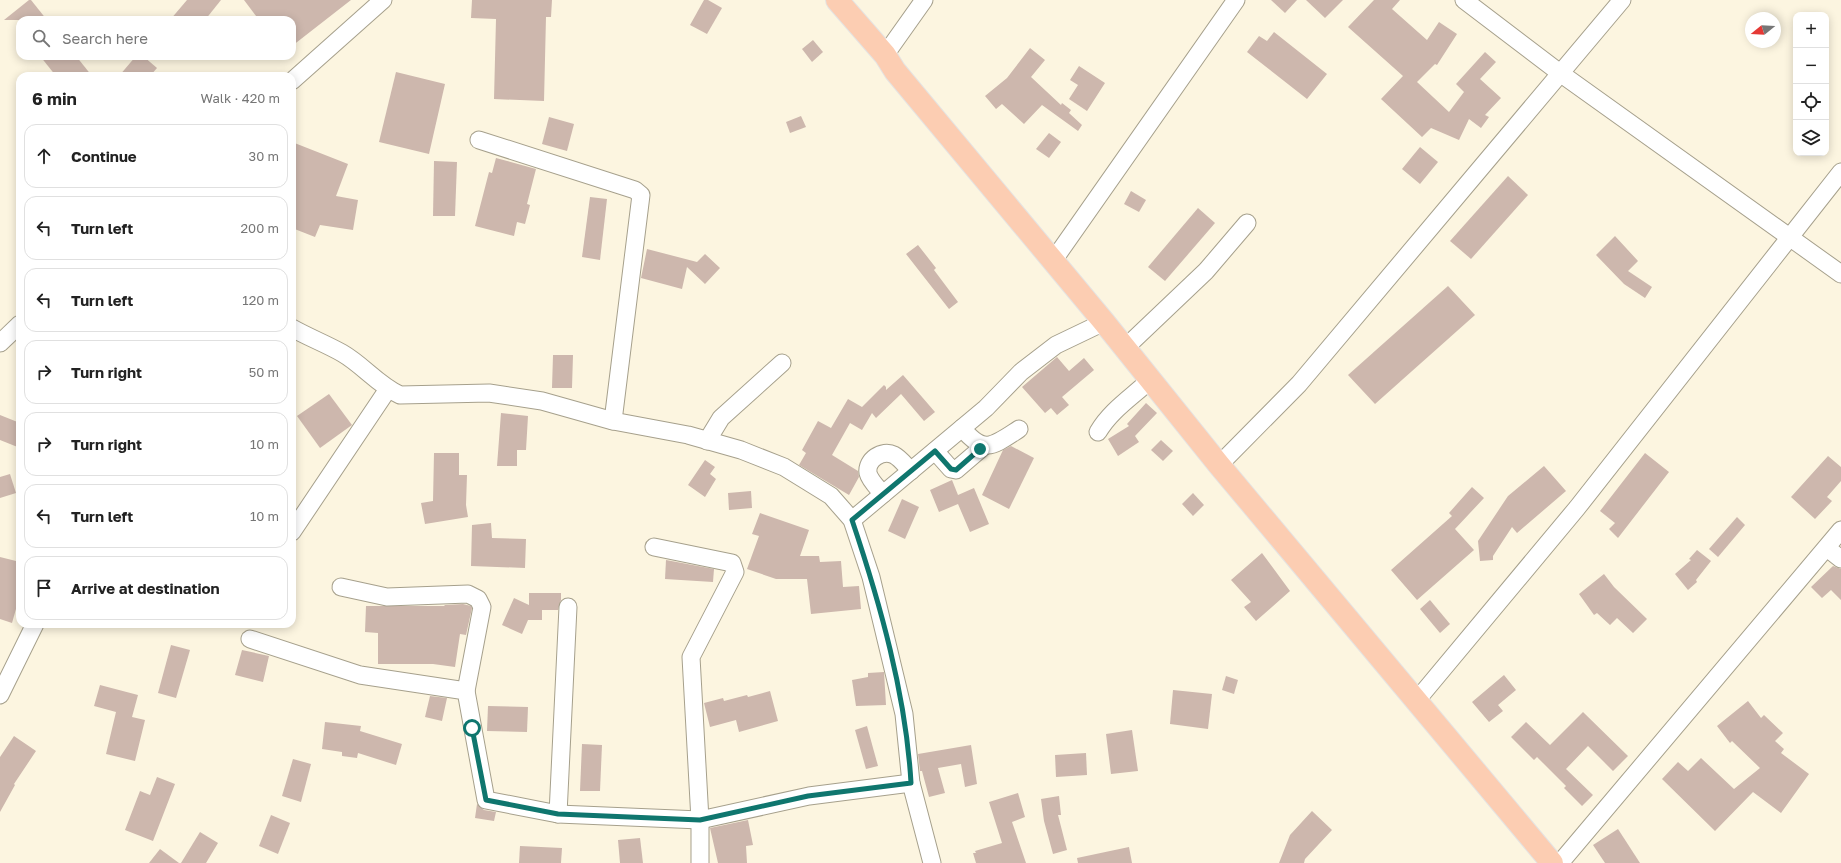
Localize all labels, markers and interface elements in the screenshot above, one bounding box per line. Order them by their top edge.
north arrow [1745,12,1781,48]
map controls [1793,12,1829,156]
button: + [1793,12,1829,48]
search box [16,16,296,60]
icon: search [30,27,52,49]
text: Search here [62,29,148,47]
button: − [1793,48,1829,84]
button: locate [1793,84,1829,120]
text: 6 min [32,88,77,109]
text: Walk · 420 m [201,90,280,106]
button: layers [1793,120,1829,156]
icon: ahead [33,145,55,167]
text: Continue [71,147,137,165]
text: 30 m [249,148,279,164]
icon: left [33,217,55,239]
text: Turn left [71,219,133,237]
text: 200 m [241,220,279,236]
icon: left [33,289,55,311]
text: Turn left [71,291,133,309]
text: 120 m [242,292,279,308]
icon: right [33,361,55,383]
text: Turn right [71,363,142,381]
text: 50 m [249,364,279,380]
icon: right [33,433,55,455]
text: Turn right [71,435,142,453]
text: 10 m [250,436,279,452]
route end [971,440,989,458]
icon: left [33,505,55,527]
text: Turn left [71,507,133,525]
text: 10 m [250,508,279,524]
icon: arrive [33,577,55,599]
text: Arrive at destination [71,579,220,597]
route start [463,719,481,737]

